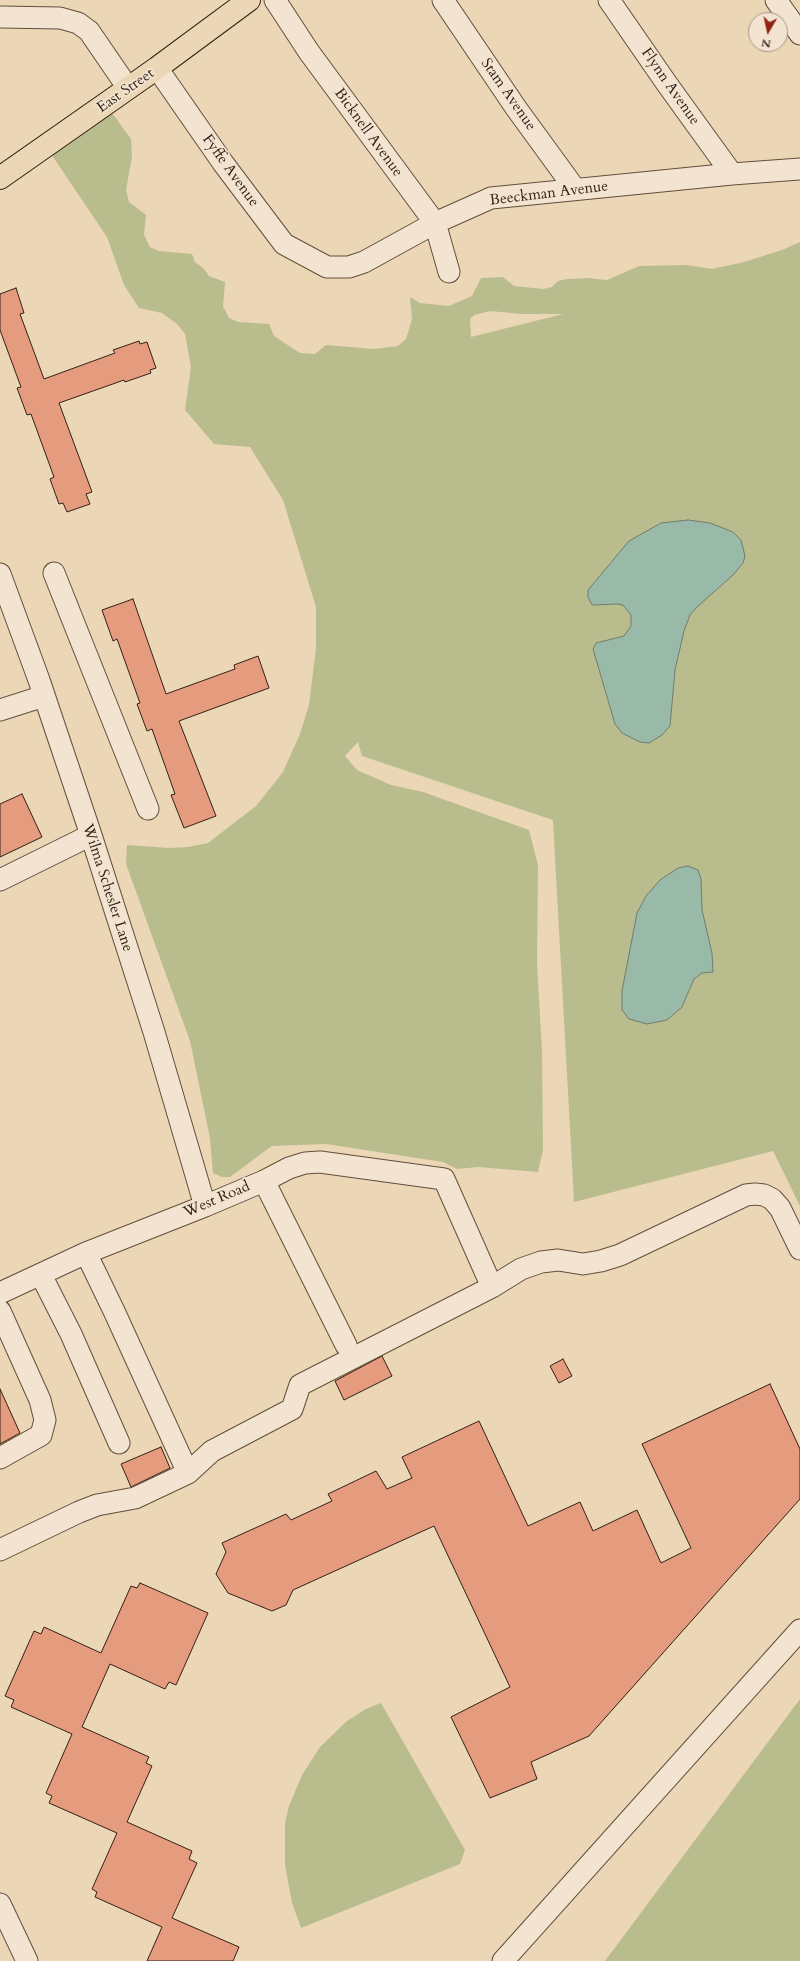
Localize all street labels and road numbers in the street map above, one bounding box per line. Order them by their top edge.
street label: Flynn Avenue [637,45,703,129]
street label: Stam Avenue [477,55,539,135]
street label: East Street [94,65,158,117]
street label: Bicknell Avenue [330,85,406,181]
street label: Fyffe Avenue [198,131,262,211]
street label: Beeckman Avenue [489,178,609,210]
street label: Wilma Schesler Lane [78,822,136,954]
street label: West Road [181,1178,253,1222]

